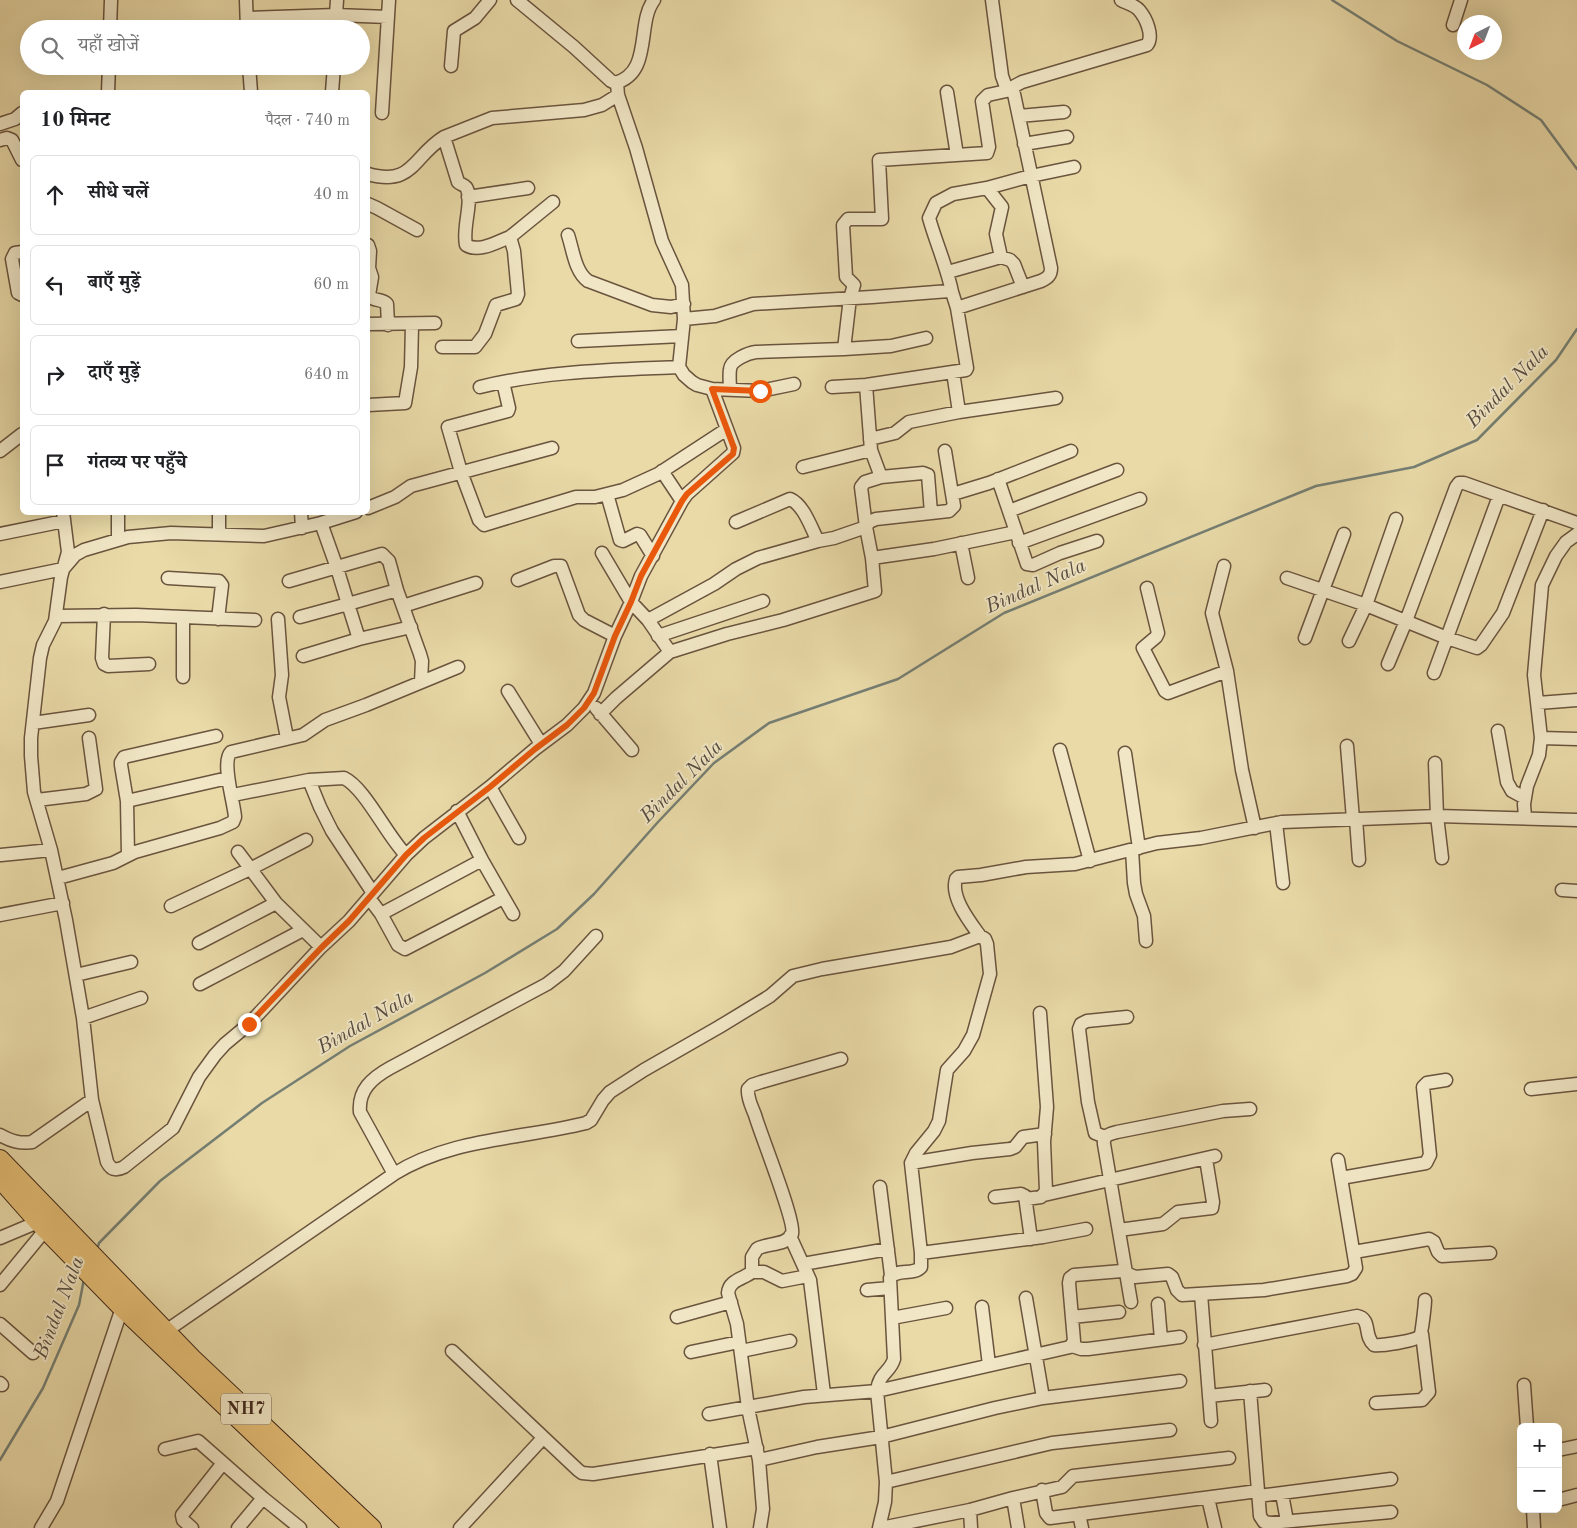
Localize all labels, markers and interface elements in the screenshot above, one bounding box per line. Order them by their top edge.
north arrow [1457,15,1502,60]
search box [20,20,370,75]
icon: search [38,34,66,62]
text: यहाँ खोजें [78,37,139,56]
text: 10 मिनट [40,110,110,131]
text: पैदल · 740 m [265,113,350,129]
icon: ahead [41,181,69,209]
text: सीधे चलें [88,184,148,203]
text: 40 m [313,187,349,203]
icon: left [41,271,69,299]
text: बाएँ मुड़ें [88,274,140,293]
text: 60 m [313,277,349,293]
water label: Bindal Nala [1462,342,1553,433]
icon: right [41,361,69,389]
text: दाएँ मुड़ें [88,364,140,383]
text: 640 m [304,367,349,383]
route start [749,380,772,403]
icon: arrive [41,451,69,479]
text: गंतव्य पर पहुँचे [88,454,187,473]
water label: Bindal Nala [982,556,1090,618]
water label: Bindal Nala [636,737,727,828]
water label: Bindal Nala [314,987,418,1059]
route end [238,1013,261,1036]
water label: Bindal Nala [31,1254,89,1363]
road number: NH7 [221,1394,271,1425]
map controls [1517,1423,1562,1513]
button: + [1517,1423,1562,1468]
button: − [1517,1468,1562,1513]

